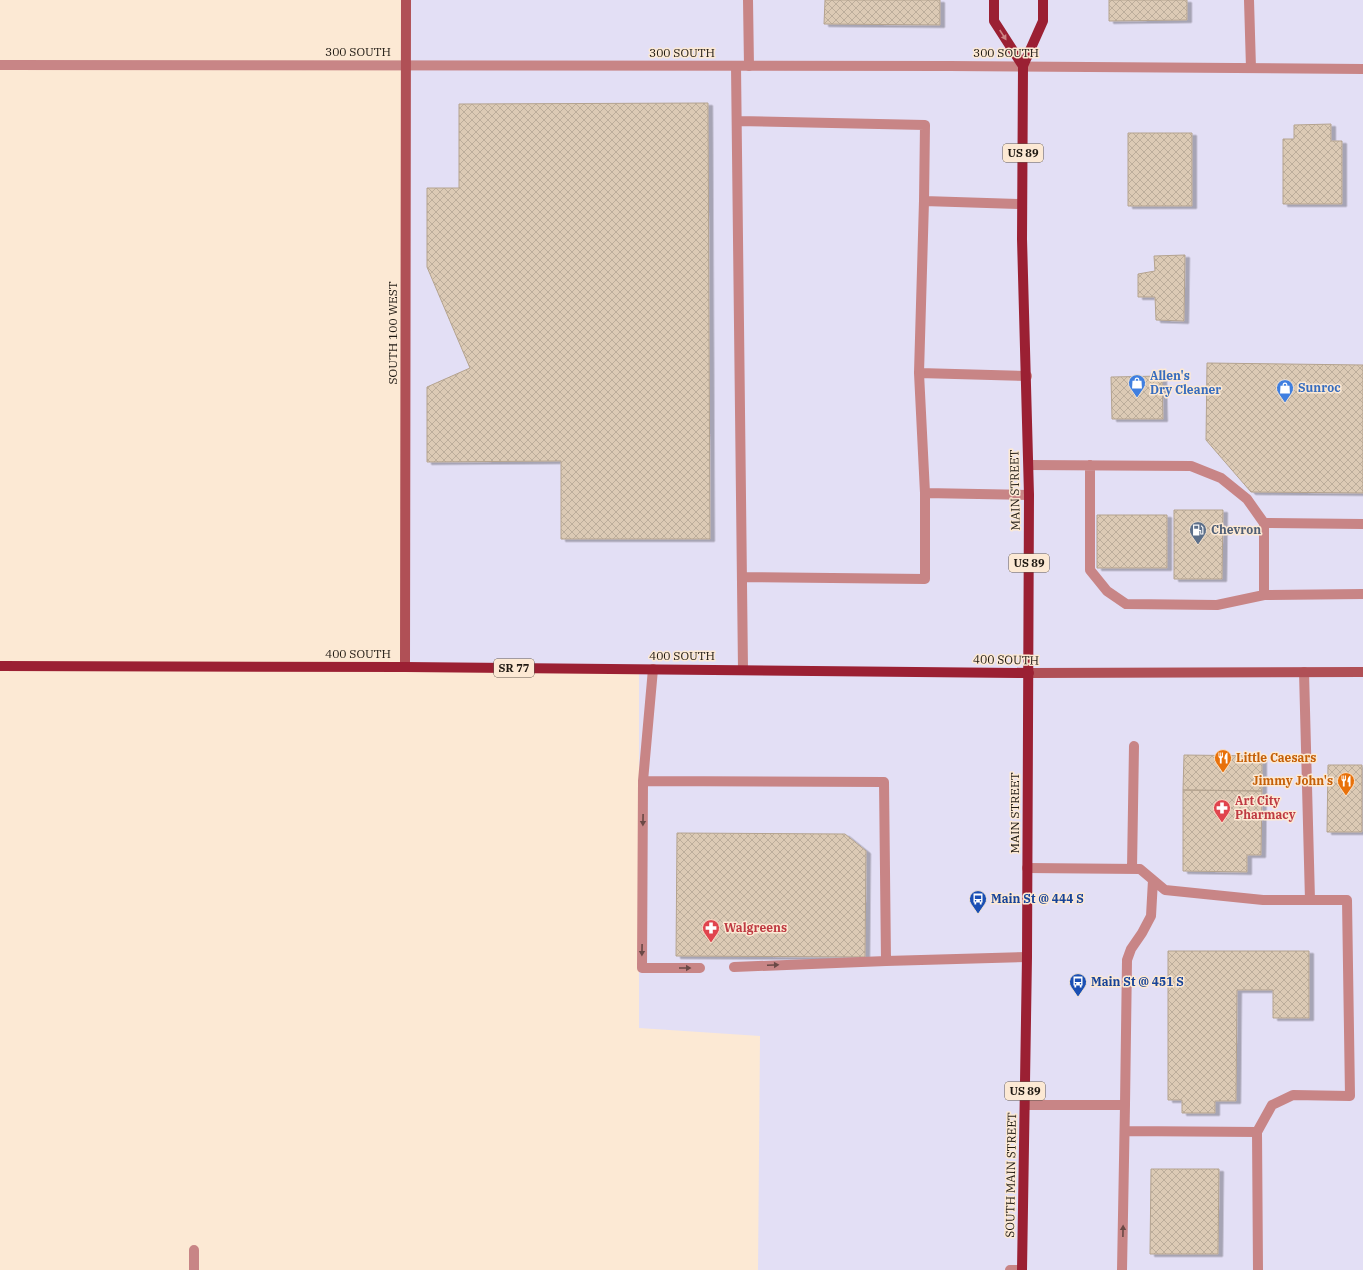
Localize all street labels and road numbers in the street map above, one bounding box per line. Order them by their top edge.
street label: 300 SOUTH [325,44,391,59]
street label: 300 SOUTH [649,45,715,60]
street label: 300 SOUTH [973,45,1039,60]
road number: US 89 [1003,144,1043,162]
street label: SOUTH 100 WEST [385,281,400,384]
street label: MAIN STREET [1006,449,1023,531]
road number: US 89 [1009,554,1049,572]
street label: 400 SOUTH [325,646,391,661]
street label: 400 SOUTH [649,648,715,663]
street label: 400 SOUTH [973,651,1039,668]
road number: SR 77 [494,659,534,677]
street label: MAIN STREET [1007,772,1022,853]
road number: US 89 [1005,1082,1045,1100]
street label: SOUTH MAIN STREET [1002,1112,1019,1238]

